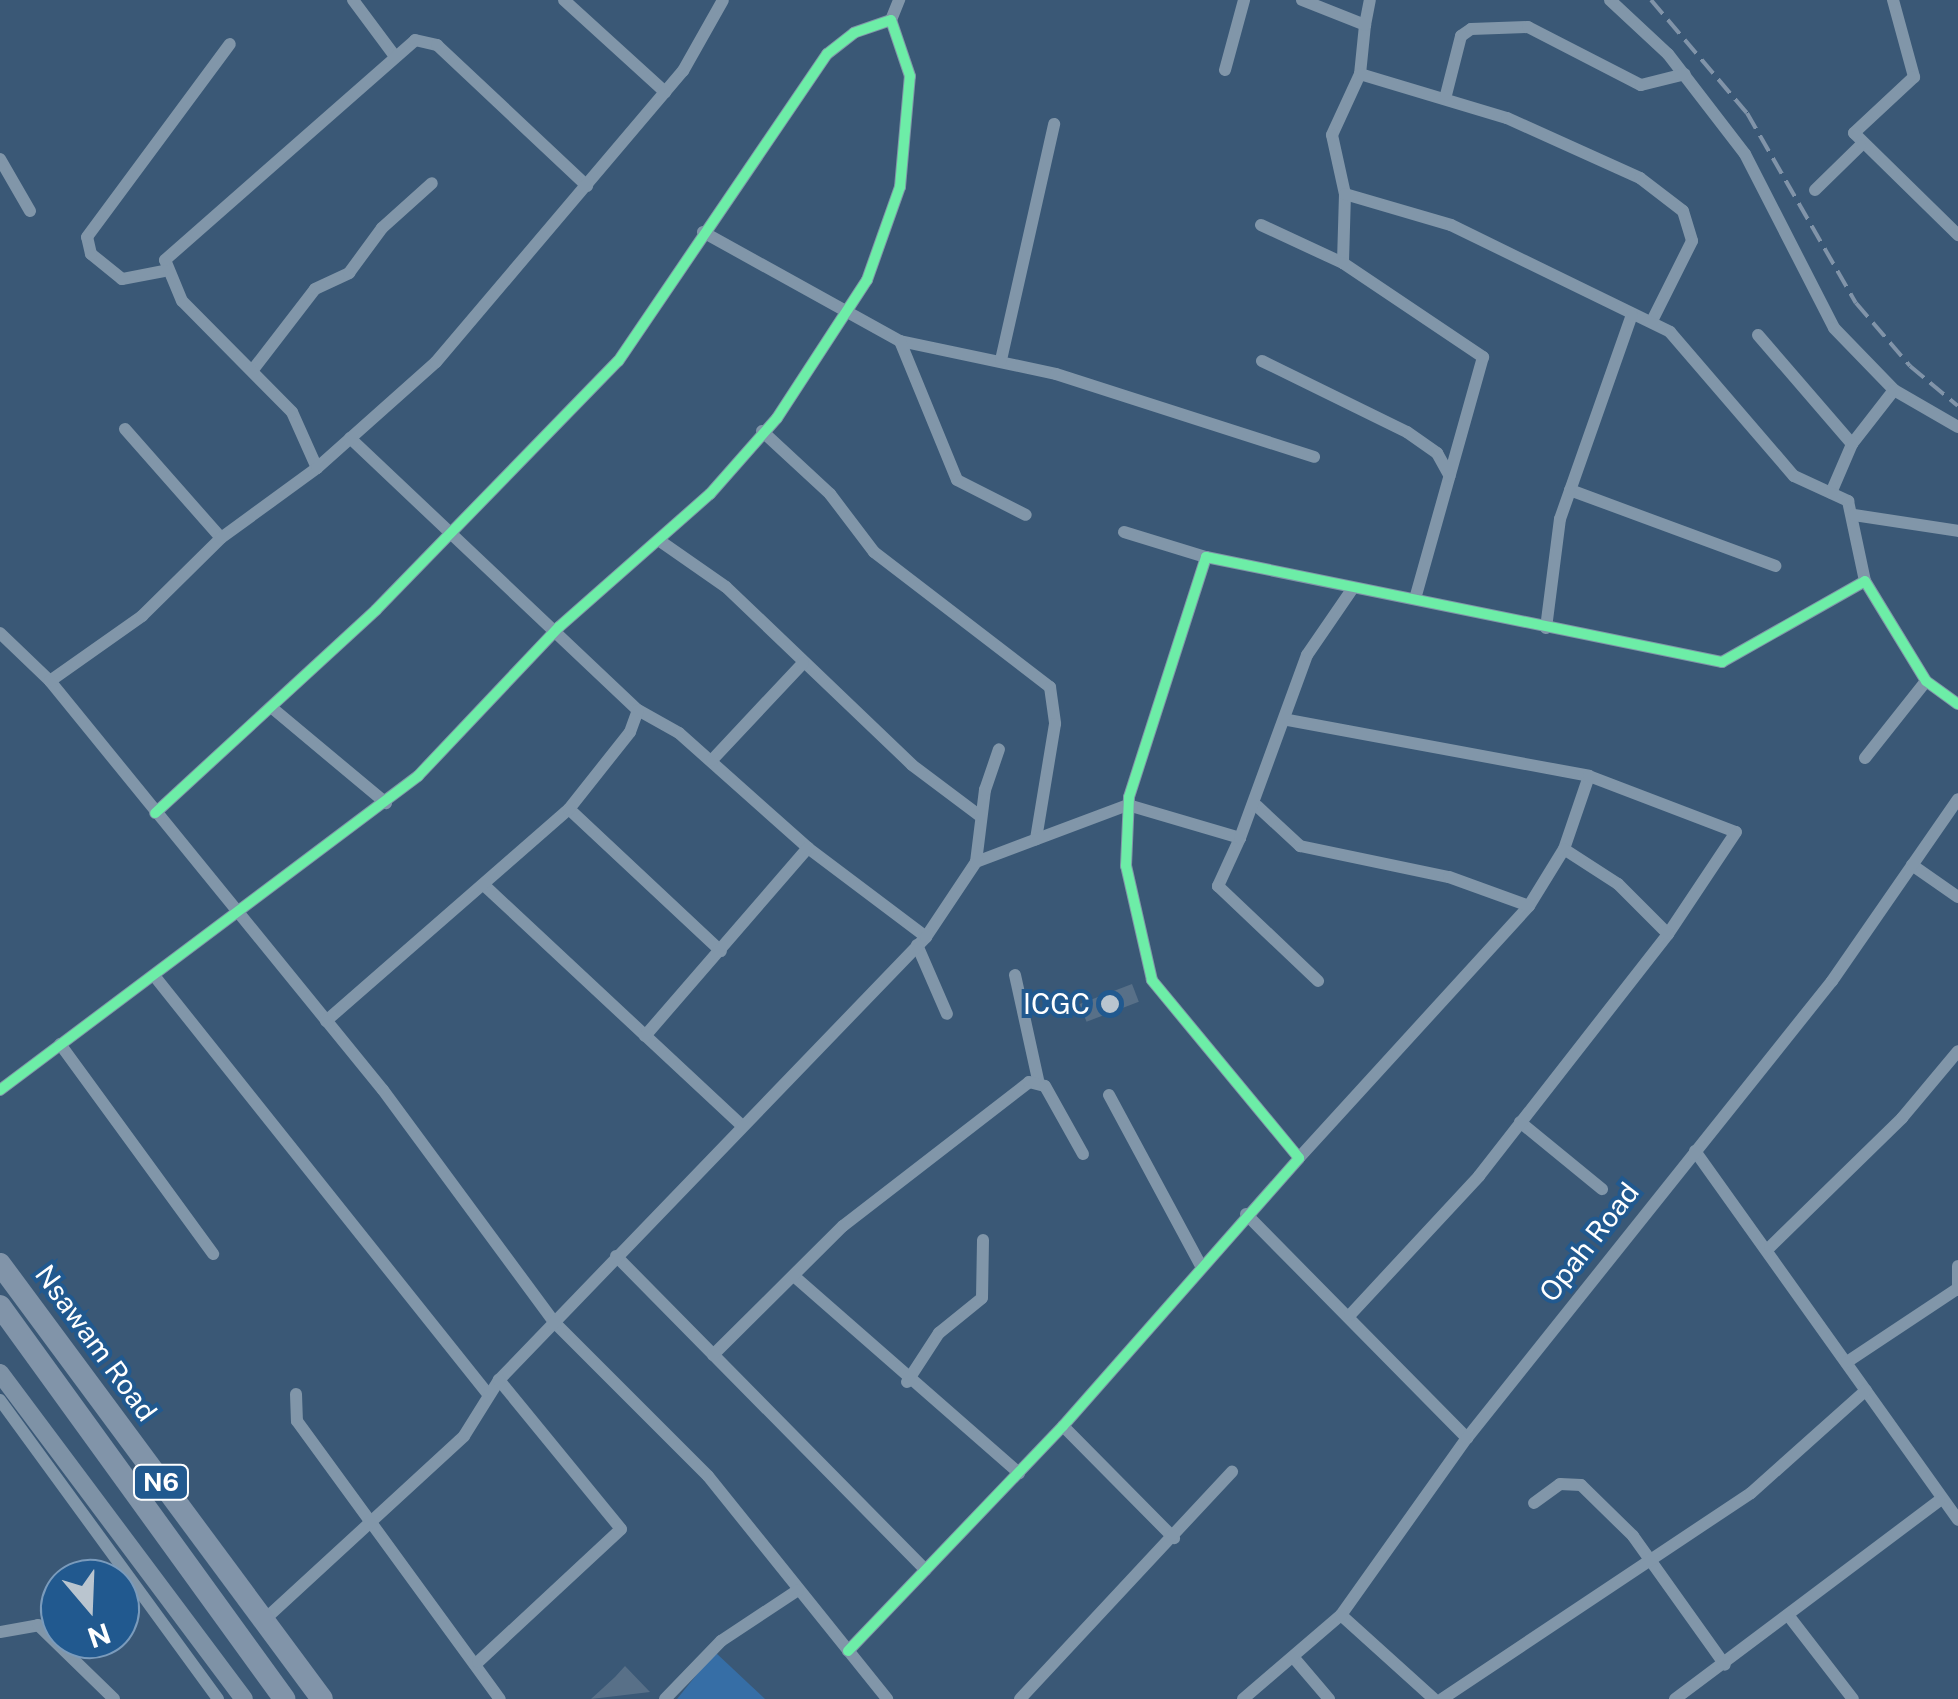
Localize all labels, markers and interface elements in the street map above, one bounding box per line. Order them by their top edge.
place label: ICGC [1023,987,1090,1021]
marker: ICGC [1099,993,1121,1015]
street label: Opah Road [1532,1176,1646,1308]
street label: Nsawam Road [28,1258,164,1428]
road number: N6 [131,1462,191,1502]
north arrow [40,1559,140,1659]
text: N [84,1617,115,1655]

